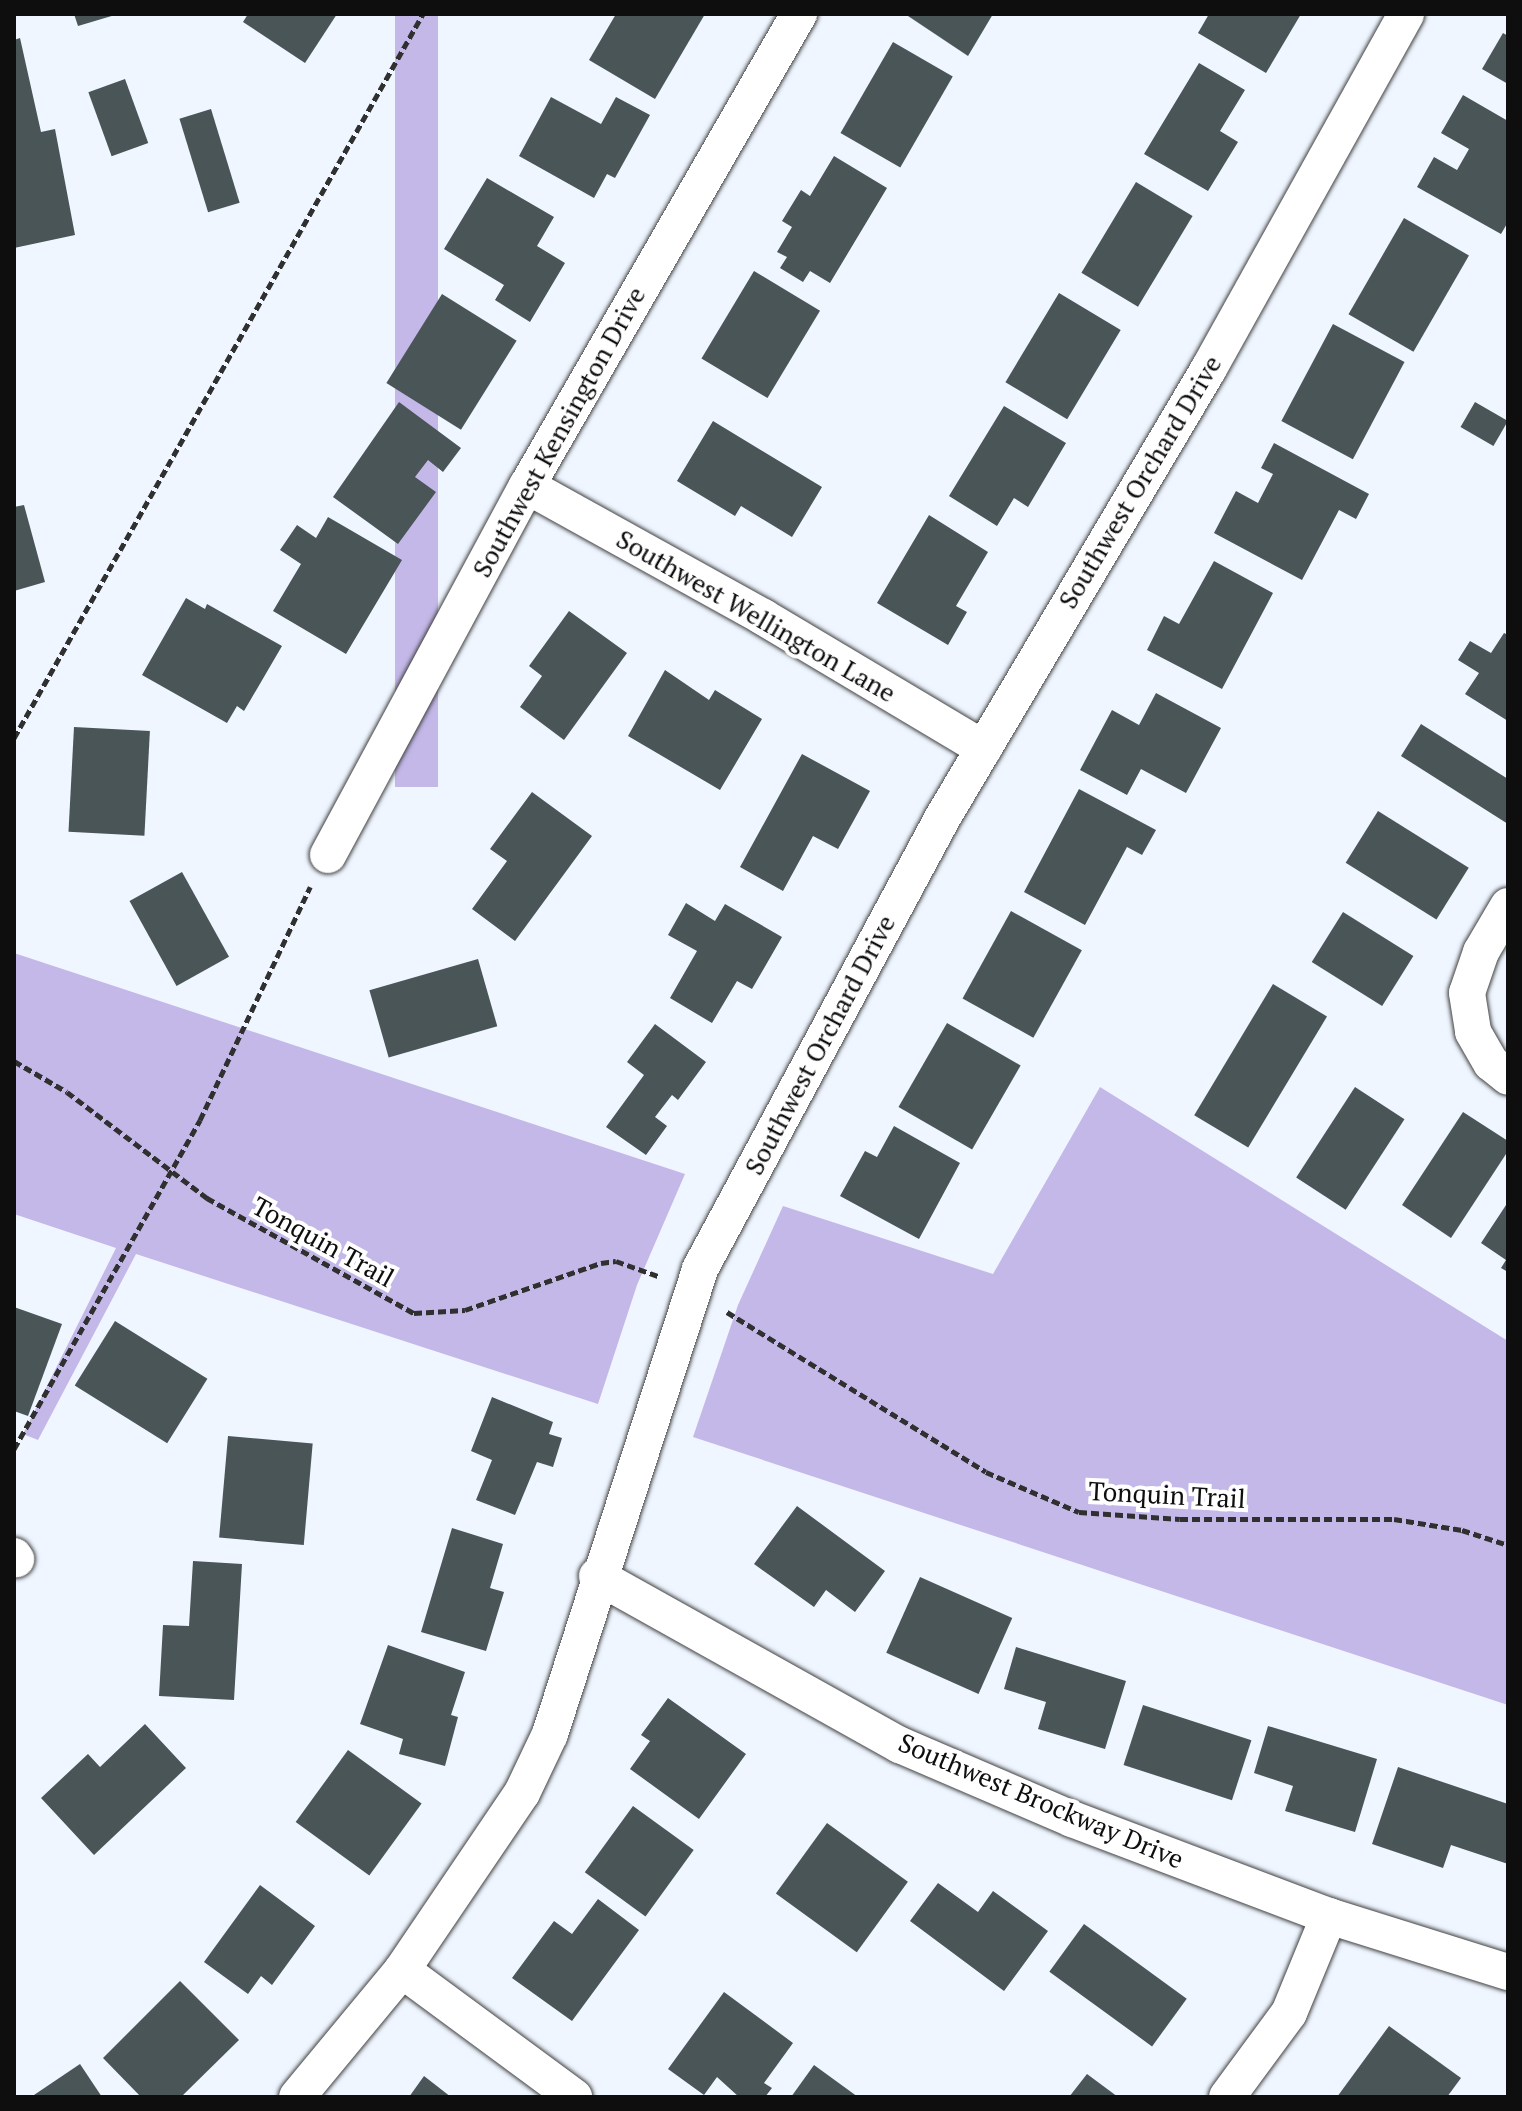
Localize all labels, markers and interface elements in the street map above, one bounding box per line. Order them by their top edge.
street label: Southwest Kensington Drive [466,281,652,583]
street label: Southwest Orchard Drive [1052,350,1228,614]
street label: Southwest Wellington Lane [611,523,901,709]
street label: Southwest Orchard Drive [738,910,902,1180]
street label: Tonquin Trail [247,1190,399,1294]
street label: Tonquin Trail [1088,1475,1246,1515]
street label: Southwest Brockway Drive [894,1727,1188,1875]

